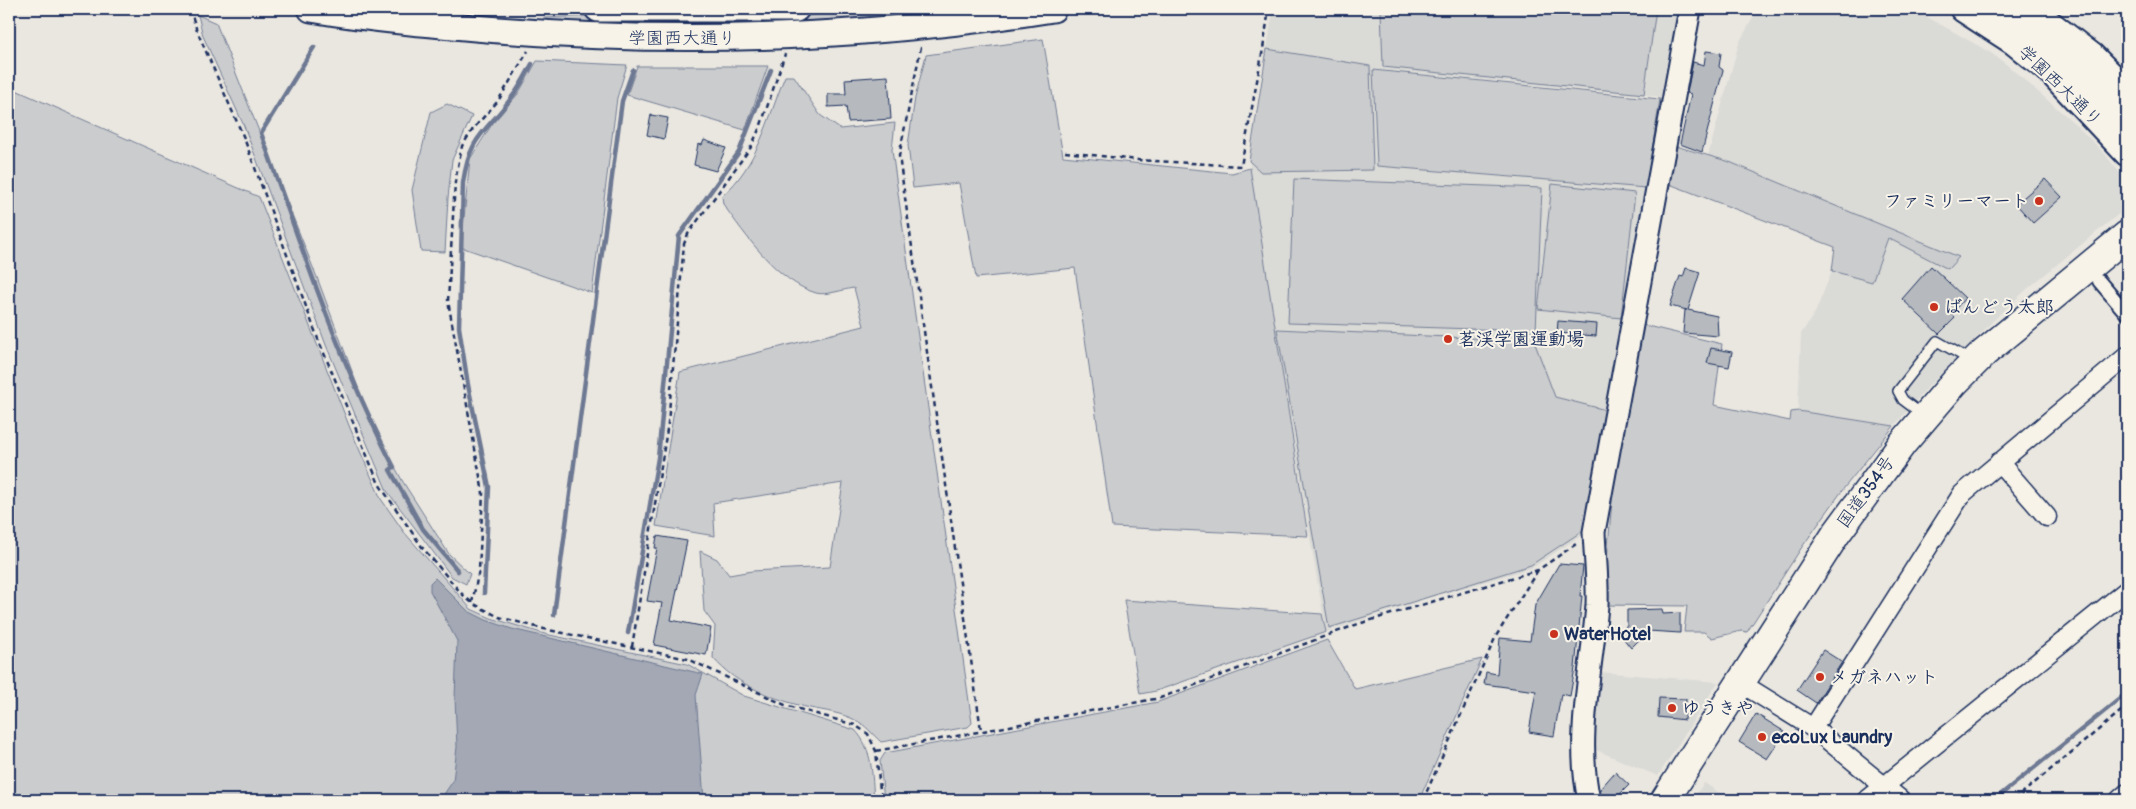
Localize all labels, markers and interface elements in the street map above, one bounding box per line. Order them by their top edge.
street label: 学園西大通り [628,27,736,50]
street label: 学園西大通り [2013,40,2107,132]
place label: ファミリーマート [1884,190,2029,213]
marker: ファミリーマート [2033,195,2045,207]
place label: ばんどう太郎 [1944,296,2053,319]
marker: ばんどう太郎 [1928,301,1940,313]
place label: 茗渓学園運動場 [1458,328,1584,351]
marker: 茗渓学園運動場 [1442,333,1454,345]
street label: 国道354号 [1832,451,1900,533]
place label: WaterHotel [1564,623,1651,646]
marker: WaterHotel [1548,628,1560,640]
place label: メガネハット [1830,666,1938,689]
marker: メガネハット [1814,671,1826,683]
place label: ゆうきや [1682,697,1754,720]
marker: ゆうきや [1666,702,1678,714]
place label: ecoLux Laundry [1771,726,1892,749]
marker: ecoLux Laundry [1756,731,1768,743]

